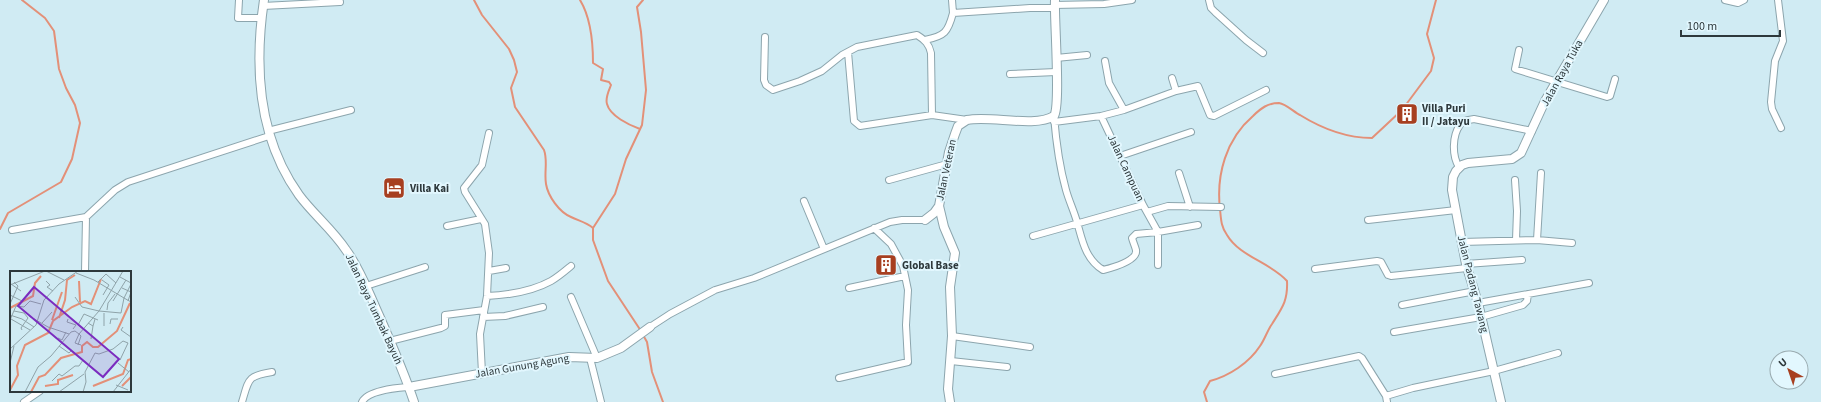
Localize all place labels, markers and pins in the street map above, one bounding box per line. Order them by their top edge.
building icon: Villa Puri II / Jatayu [1394,101,1420,127]
place label: Villa Puri II / Jatayu [1421,101,1470,129]
hotel icon: Villa Kai [381,175,407,201]
place label: Villa Kai [409,181,449,196]
building icon: Global Base [873,252,899,278]
place label: Global Base [902,258,959,273]

